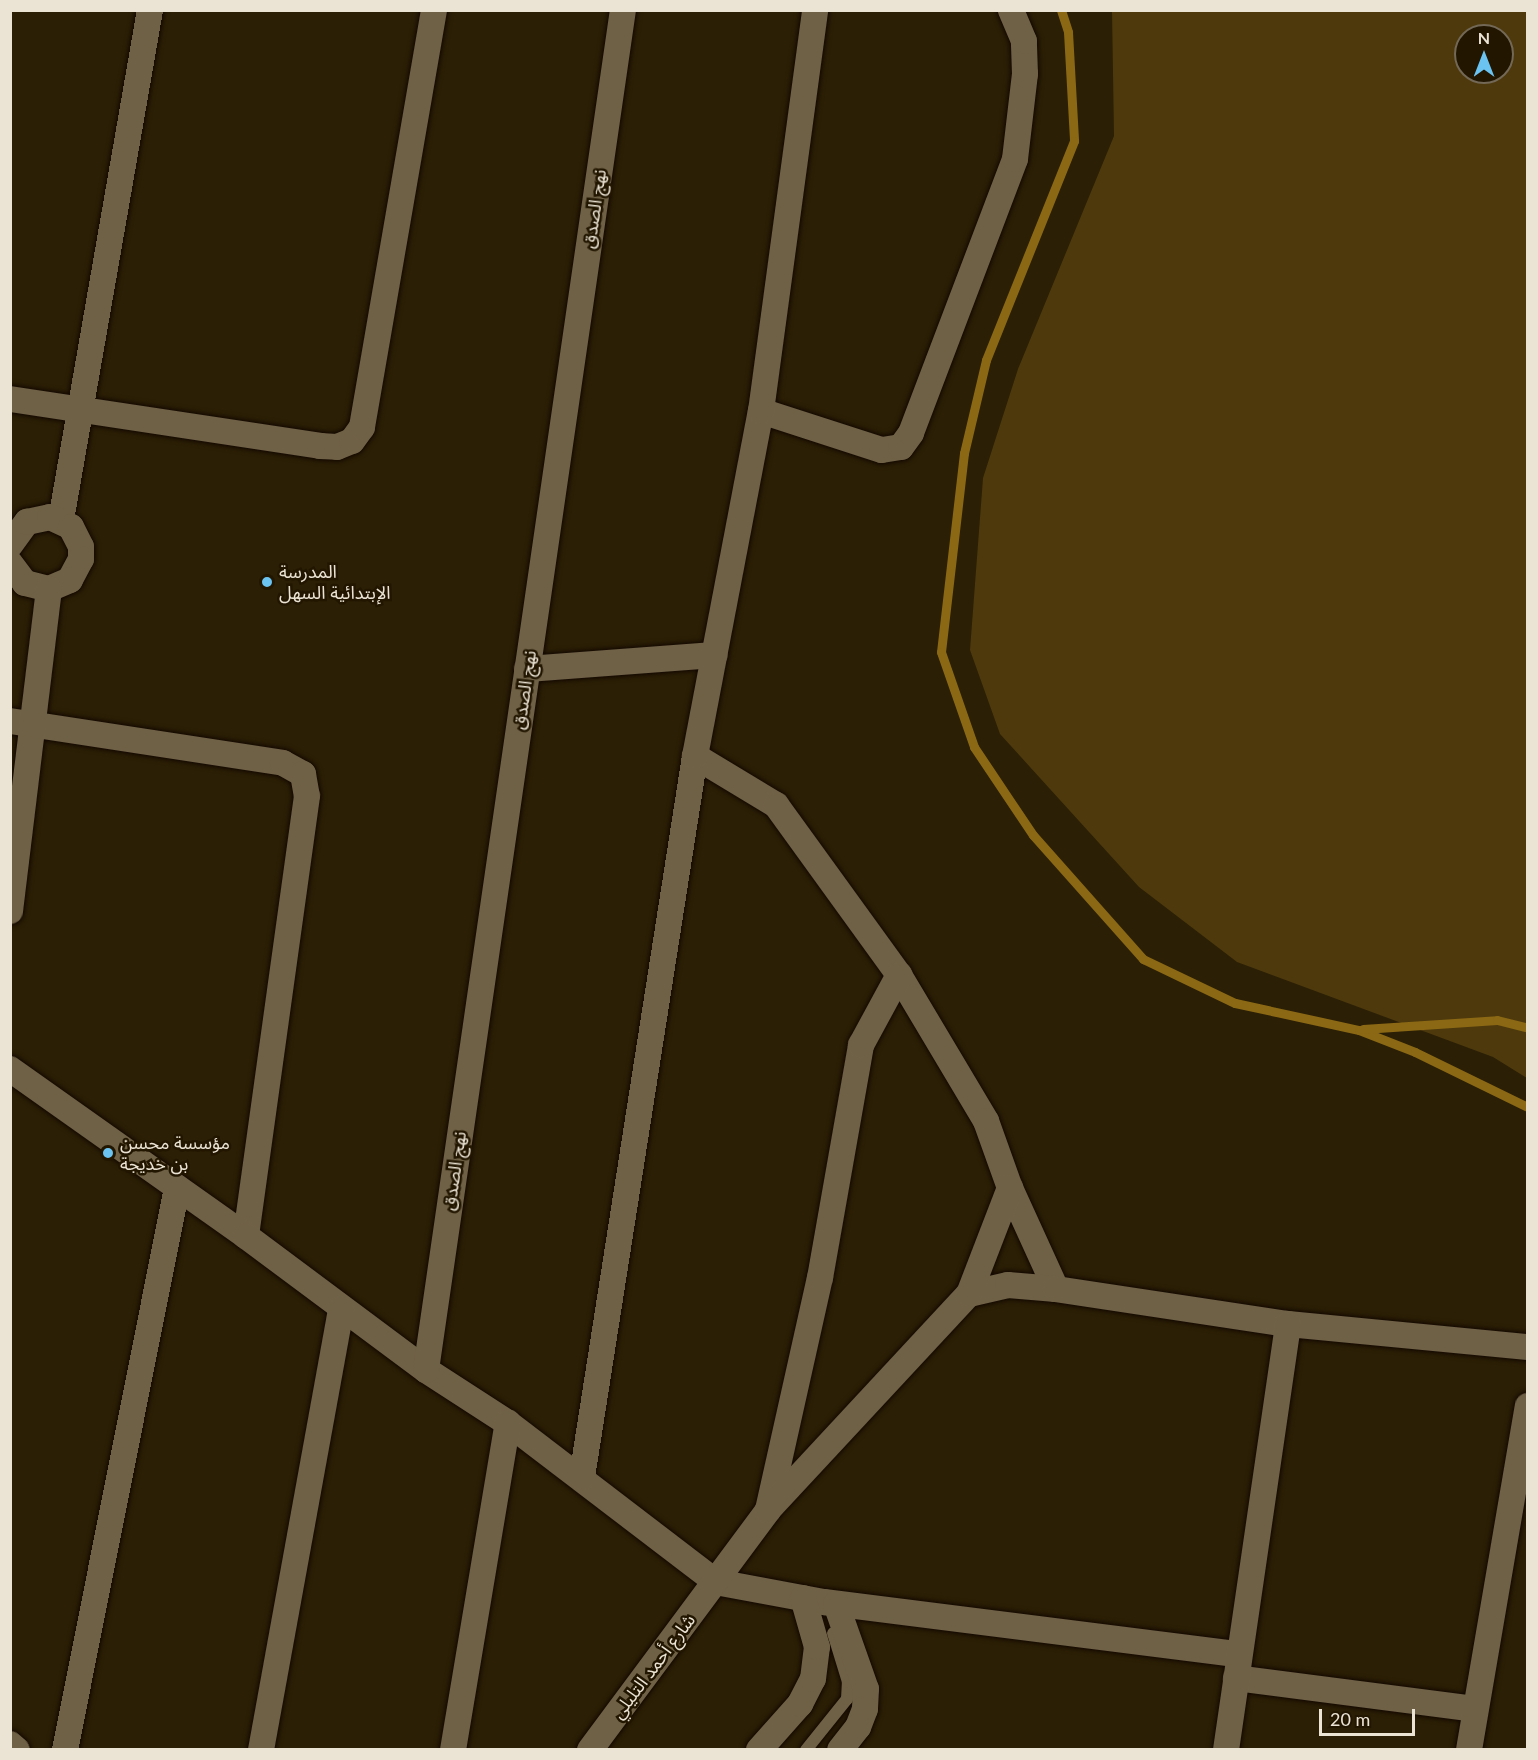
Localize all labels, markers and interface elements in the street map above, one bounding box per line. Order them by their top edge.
north arrow [1454,24,1514,84]
text: N [1478,28,1490,47]
street label: نهج الصدق [578,168,610,250]
place label: المدرسة الإبتدائية السهل [279,561,391,604]
marker: المدرسة الإبتدائية السهل [260,575,274,589]
street label: نهج الصدق [508,649,540,731]
street label: نهج الصدق [438,1130,470,1212]
place label: مؤسسة محسن بن خديجة [120,1132,230,1174]
marker: مؤسسة محسن بن خديجة [101,1146,115,1160]
street label: شارع أحمد التليلي [607,1609,699,1723]
scale bar [1322,1697,1418,1735]
text: 20 m [1330,1708,1370,1730]

